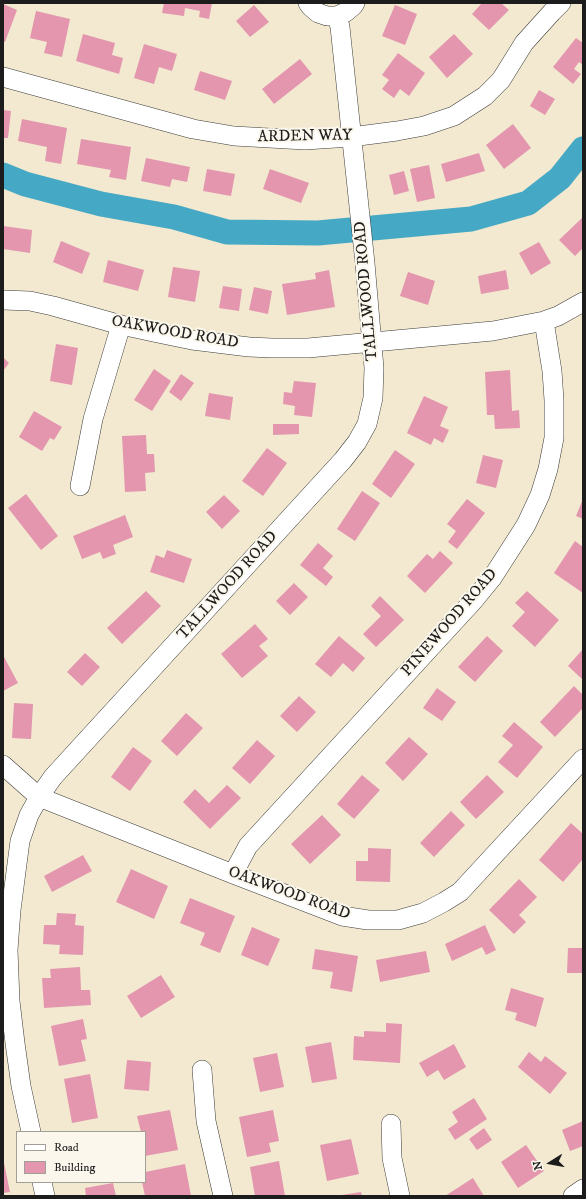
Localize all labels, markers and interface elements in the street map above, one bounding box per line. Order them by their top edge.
street label: ARDEN WAY [258,127,352,147]
street label: TALLWOOD ROAD [351,220,383,362]
street label: OAKWOOD ROAD [110,312,240,354]
street label: TALLWOOD ROAD [174,527,282,645]
street label: PINEWOOD ROAD [398,565,502,681]
street label: OAKWOOD ROAD [225,863,353,925]
legend [16,1131,146,1183]
text: Road [54,1140,79,1155]
north arrow [530,1143,570,1183]
text: Building [54,1160,95,1175]
text: N [530,1160,546,1171]

